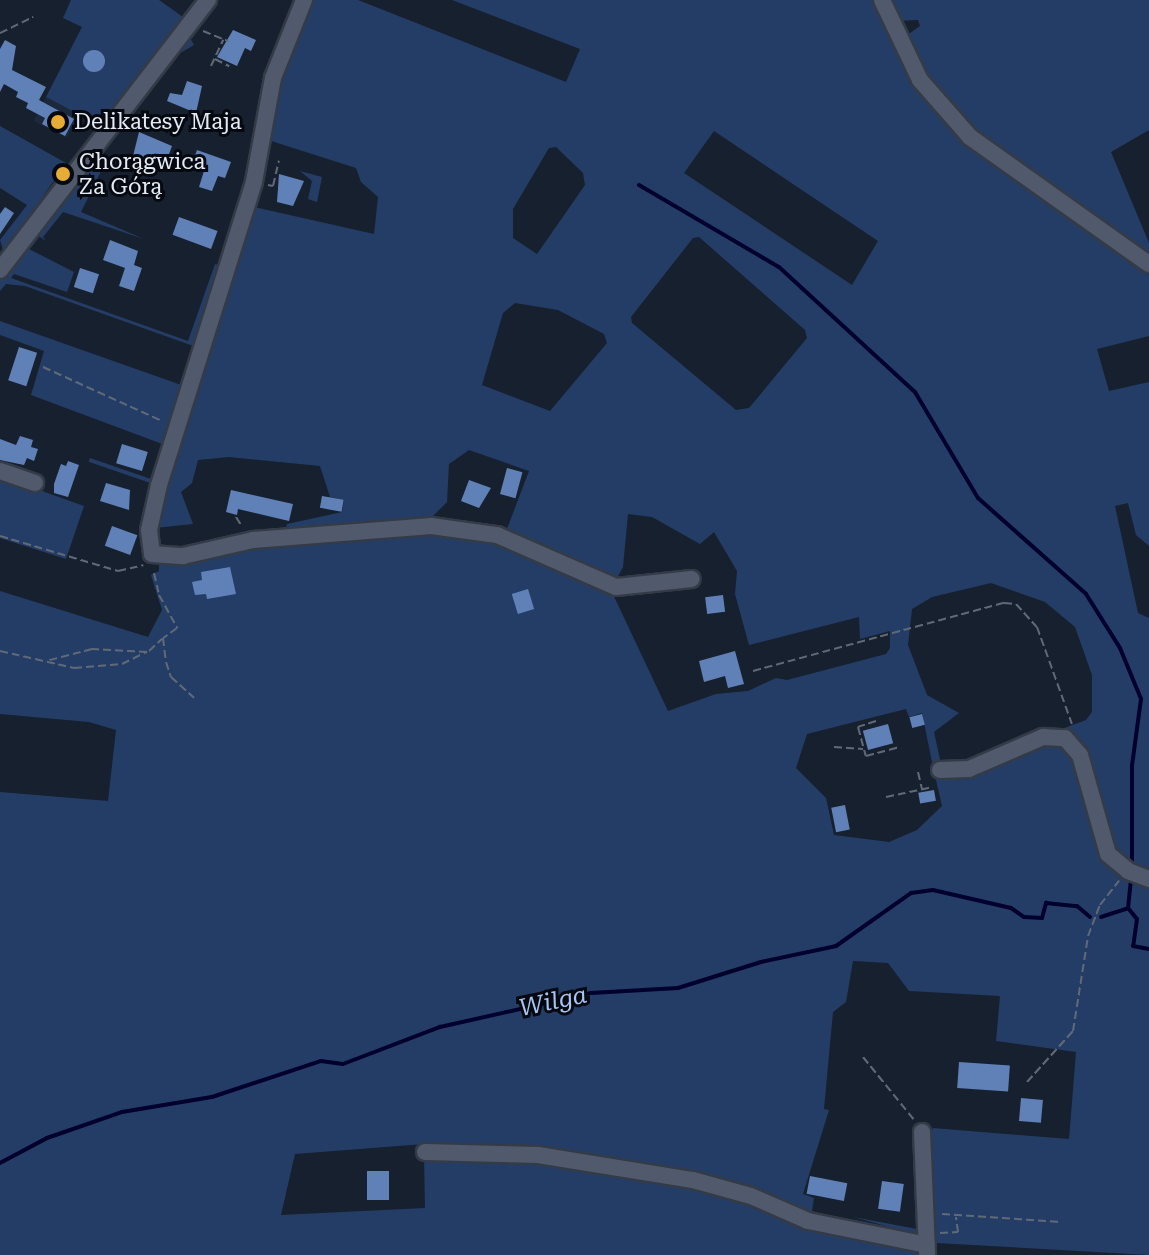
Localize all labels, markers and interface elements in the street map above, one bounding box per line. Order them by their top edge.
place label: Delikatesy Maja [74,109,242,135]
marker: Delikatesy Maja [49,113,67,131]
place label: Chorągwica Za Górą [79,148,205,200]
marker: Chorągwica Za Górą [54,165,72,183]
water label: Wilga [516,981,590,1023]

